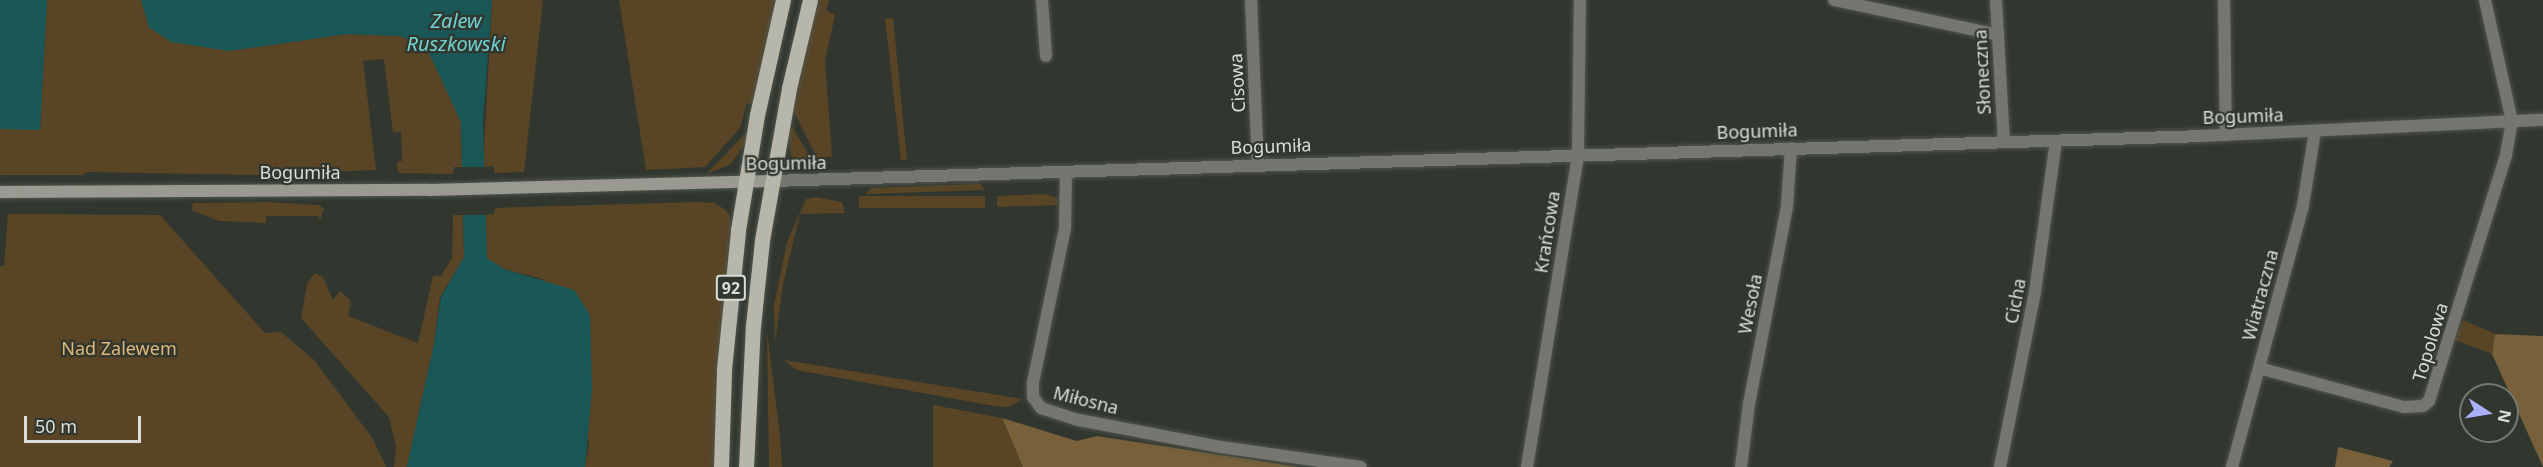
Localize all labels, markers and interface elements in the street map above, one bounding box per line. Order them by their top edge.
water label: Zalew Ruszkowski [406,9,506,56]
street label: Słoneczna [1969,29,1995,115]
street label: Cisowa [1225,53,1249,113]
street label: Bogumiła [2202,104,2284,128]
street label: Bogumiła [1716,119,1798,143]
street label: Bogumiła [1230,134,1312,158]
street label: Bogumiła [745,151,827,175]
street label: Bogumiła [260,161,340,183]
street label: Krańcowa [1530,189,1564,275]
street label: Wiatraczna [2237,247,2283,343]
street label: Wesoła [1734,272,1766,336]
road number: 92 [714,275,748,301]
street label: Cicha [2000,276,2030,326]
street label: Topolowa [2408,300,2452,384]
park label: Nad Zalewem [61,337,177,359]
street label: Miłosna [1051,381,1121,419]
north arrow [2459,383,2519,443]
scale bar [27,404,144,442]
text: N [2493,408,2517,425]
text: 50 m [35,414,77,438]

